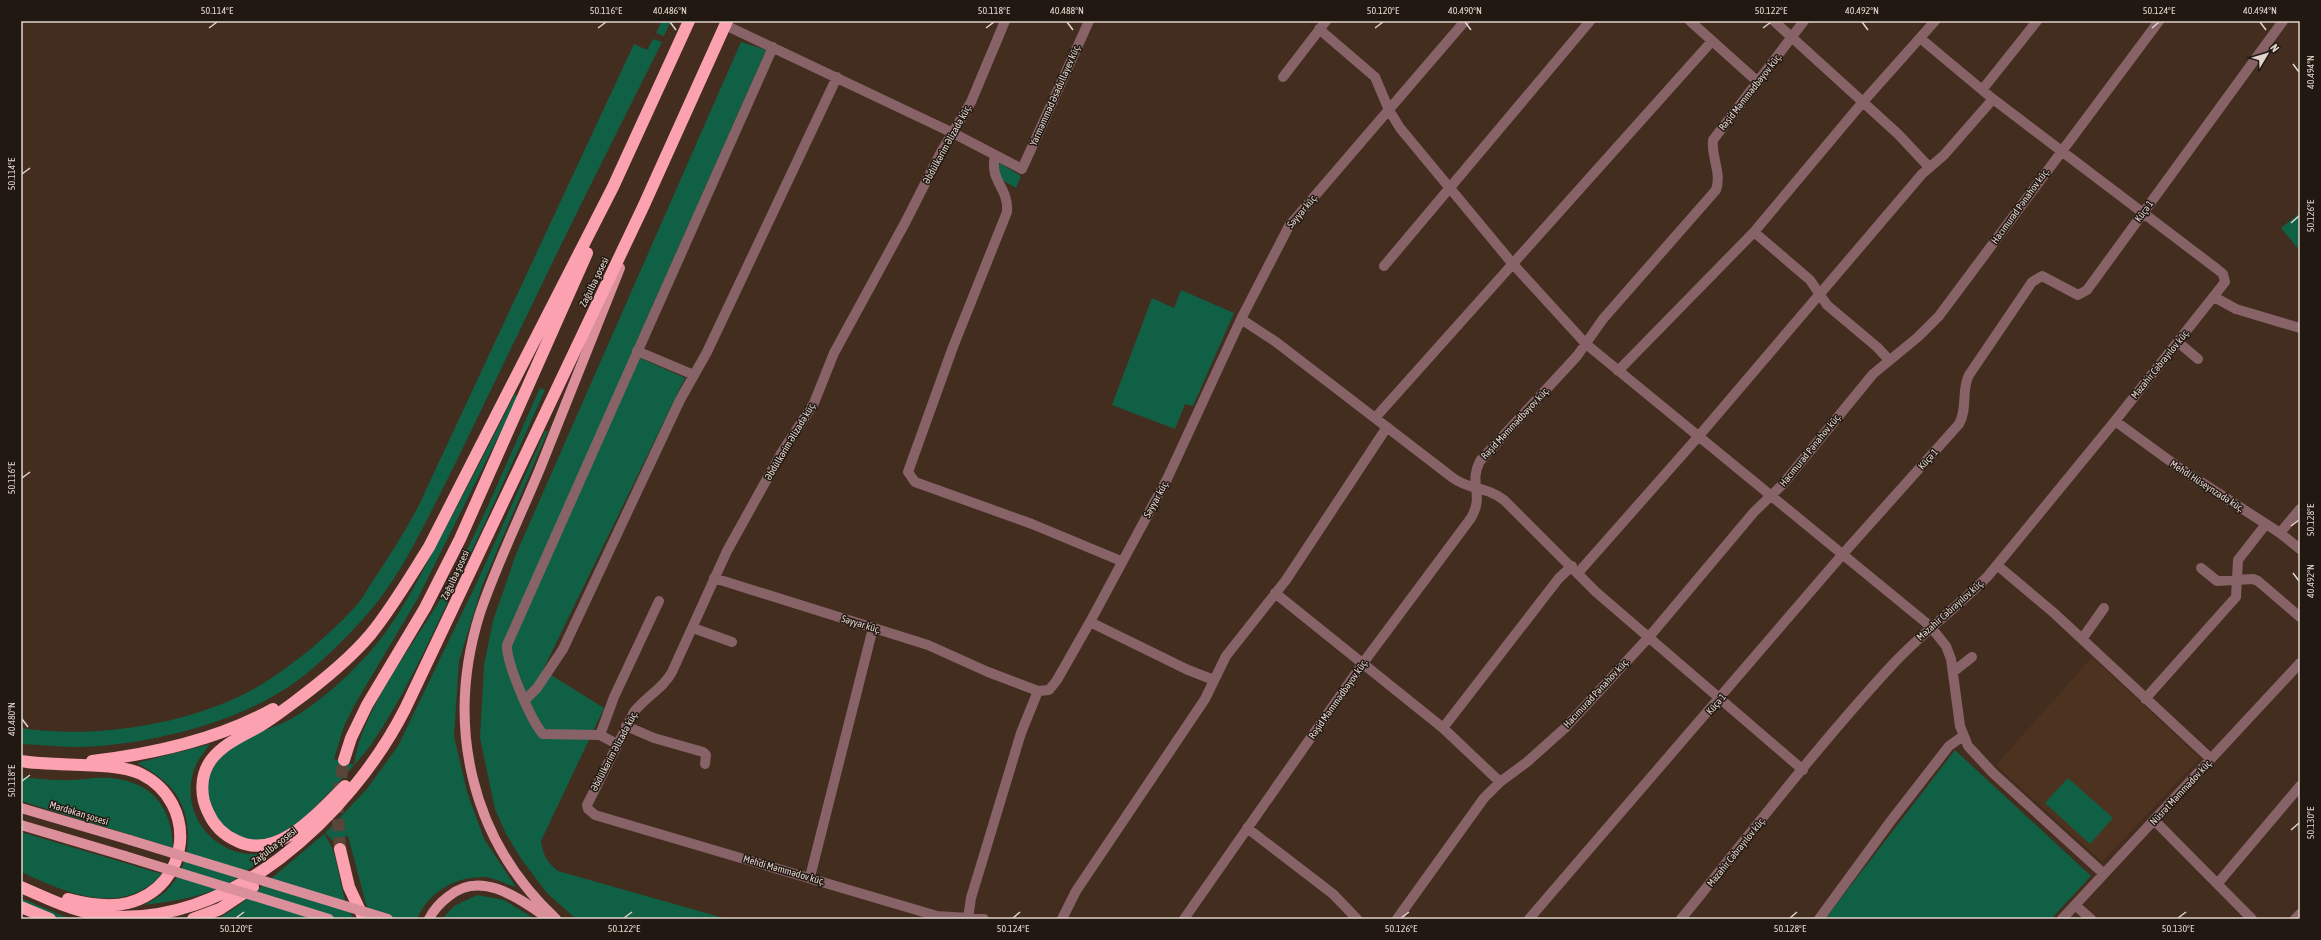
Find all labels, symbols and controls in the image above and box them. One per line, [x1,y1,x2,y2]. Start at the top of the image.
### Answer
text: 50.114°E [201,5,234,16]
text: 50.116°E [590,5,623,16]
text: 40.486°N [653,5,687,16]
text: 50.118°E [978,5,1011,16]
text: 40.488°N [1050,5,1084,16]
text: 50.120°E [1367,5,1400,16]
text: 40.490°N [1448,5,1482,16]
text: 50.122°E [1755,5,1788,16]
text: 40.492°N [1845,5,1879,16]
text: 50.124°E [2143,5,2176,16]
text: 40.494°N [2243,5,2277,16]
north arrow [2247,34,2287,74]
street label: Yarməmməd Əsədullayev küç. [1028,42,1082,147]
text: N [2268,42,2282,54]
street label: Rəşid Məmmədbəyov küç. [1717,51,1784,133]
text: 40.494°N [2305,55,2316,89]
street label: Əbdülkərim Əlizadə küç. [921,102,973,185]
text: 50.114°E [6,157,17,190]
street label: Hacımurad Pənahov küç. [1989,166,2051,246]
street label: Səyyar küç. [1285,192,1319,230]
street label: Küçə 1 [2133,198,2156,224]
text: 50.126°E [2305,199,2316,232]
street label: Zağulba şosesi [577,255,611,309]
street label: Məzahir Cəbrayılov küç. [2129,327,2191,401]
street label: Rəşid Məmmədbəyov küç. [1479,385,1551,461]
street label: Əbdülkərim Əlizadə küç. [762,400,818,482]
street label: Hacımurad Pənahov küç. [1777,411,1843,489]
street label: Küçə 1 [1916,446,1940,472]
street label: Mehdi Hüseynzadə küç. [2168,458,2246,514]
text: 50.116°E [6,461,17,494]
street label: Səyyar küç. [1141,478,1171,519]
text: 50.128°E [2305,503,2316,536]
street label: Zağulba şosesi [439,548,471,602]
text: 40.492°N [2305,564,2316,598]
street label: Məzahir Cəbrayılov küç. [1914,577,1986,643]
street label: Səyyar küç. [840,613,882,635]
street label: Hacımurad Pənahov küç. [1561,656,1631,730]
street label: Rəşid Məmmədbəyov küç. [1306,657,1370,741]
street label: Küçə 1 [1704,691,1728,717]
text: 40.480°N [6,702,17,736]
street label: Əbdülkərim Əlizadə küç. [588,709,640,793]
street label: Nüsrət Məmmədov küç. [2148,757,2214,827]
text: 50.118°E [6,764,17,797]
street label: Mərdəkan şosesi [48,799,110,827]
text: 50.130°E [2305,806,2316,839]
street label: Məzahir Cəbrayılov küç. [1705,815,1767,889]
street label: Zağulba şosesi [249,825,299,867]
street label: Mehdi Məmmədov küç. [742,853,826,887]
text: 50.120°E [220,923,253,934]
text: 50.122°E [608,923,641,934]
text: 50.124°E [997,923,1030,934]
text: 50.126°E [1385,923,1418,934]
text: 50.128°E [1774,923,1807,934]
text: 50.130°E [2162,923,2195,934]

